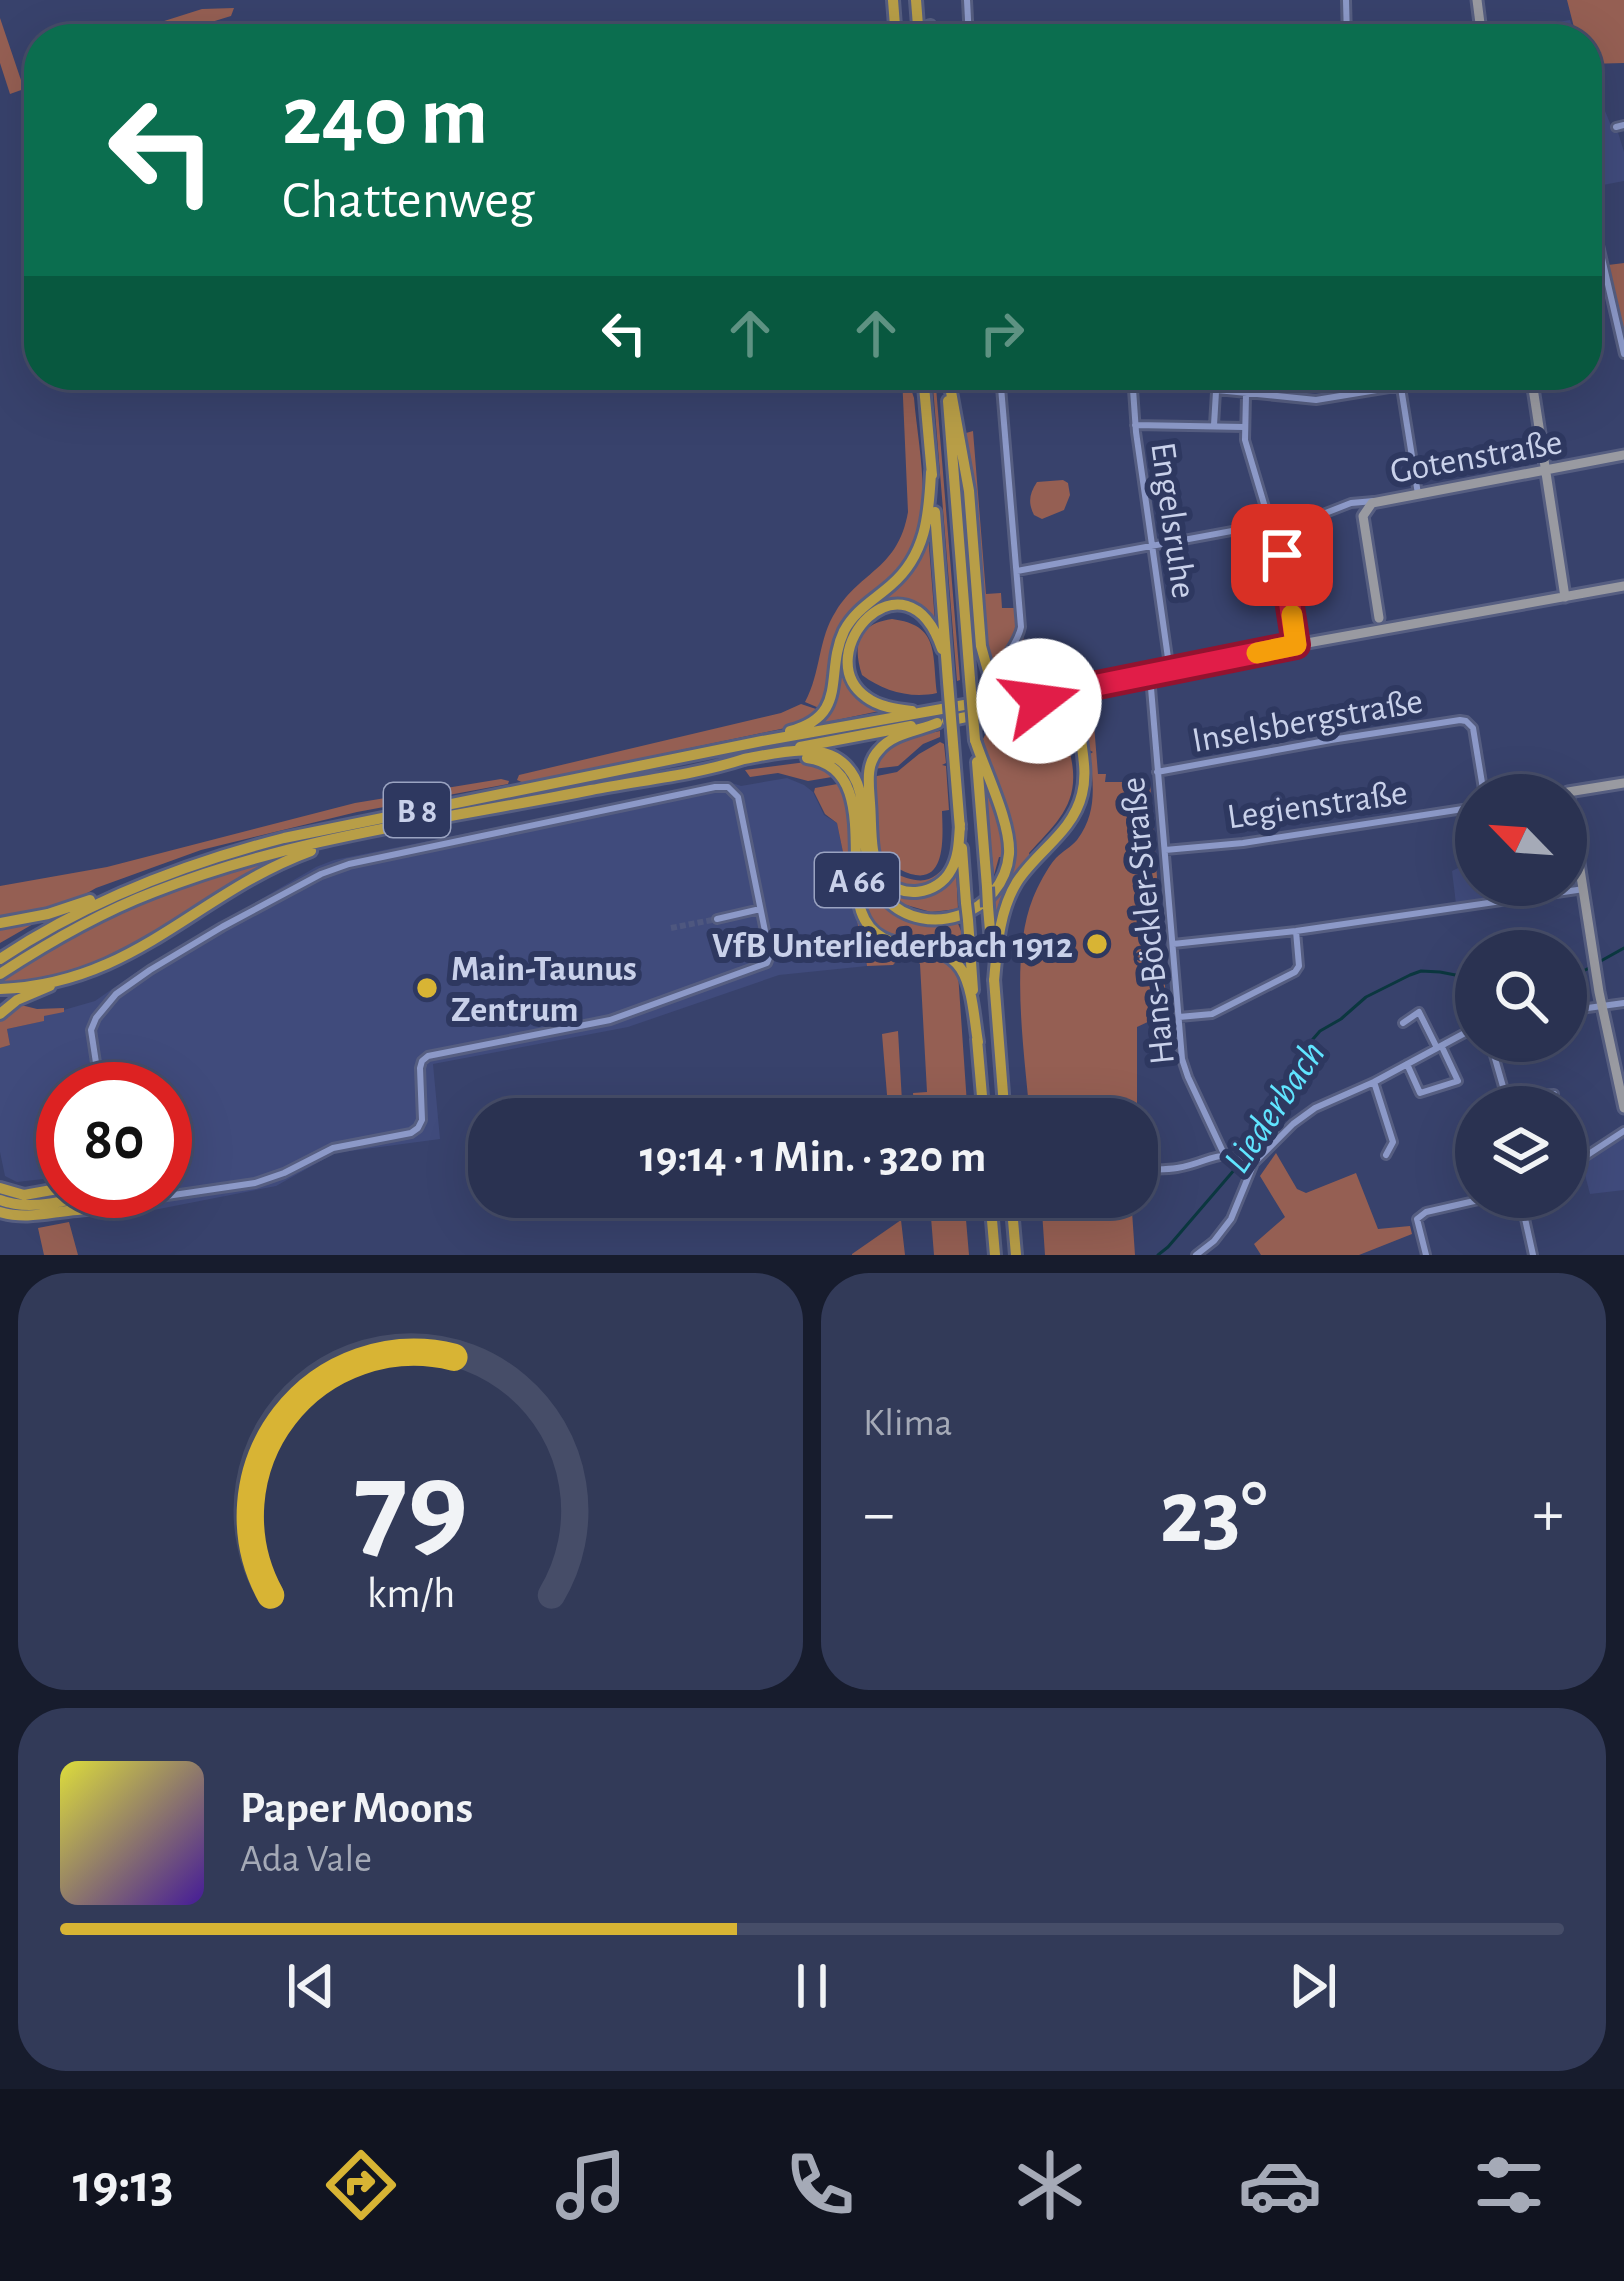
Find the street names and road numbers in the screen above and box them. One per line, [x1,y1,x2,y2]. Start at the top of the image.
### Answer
street label: Gotenstraße [1388,424,1565,490]
street label: Engelsruhe [1144,440,1202,601]
street label: Inselsbergstraße [1189,683,1425,759]
street label: Hans-Böckler-Straße [1115,775,1181,1066]
street label: Legienstraße [1225,775,1410,835]
road number: B 8 [384,783,450,837]
road number: A 66 [815,853,899,907]

